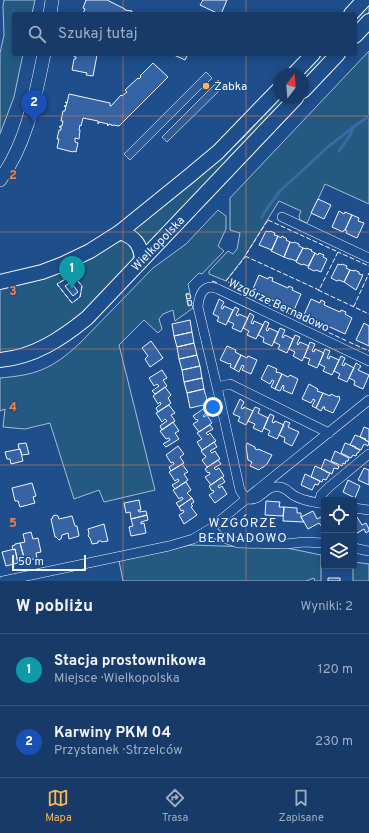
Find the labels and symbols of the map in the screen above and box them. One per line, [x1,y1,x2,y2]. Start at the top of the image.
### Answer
north arrow [273,68,309,104]
place label: Żabka [214,79,247,95]
marker: Żabka [201,81,211,91]
pin: 2 [21,90,47,123]
text: 2 [9,168,17,184]
street label: Wielkopolska [129,213,189,275]
pin: 1 [59,256,85,289]
street label: Wzgórze Bernadowo [225,275,332,336]
text: 3 [9,284,17,300]
your location [203,397,223,417]
text: 4 [9,400,17,416]
district label: WZGÓRZE BERNADOWO [198,514,288,547]
text: 5 [9,516,17,532]
scale bar [12,553,86,572]

